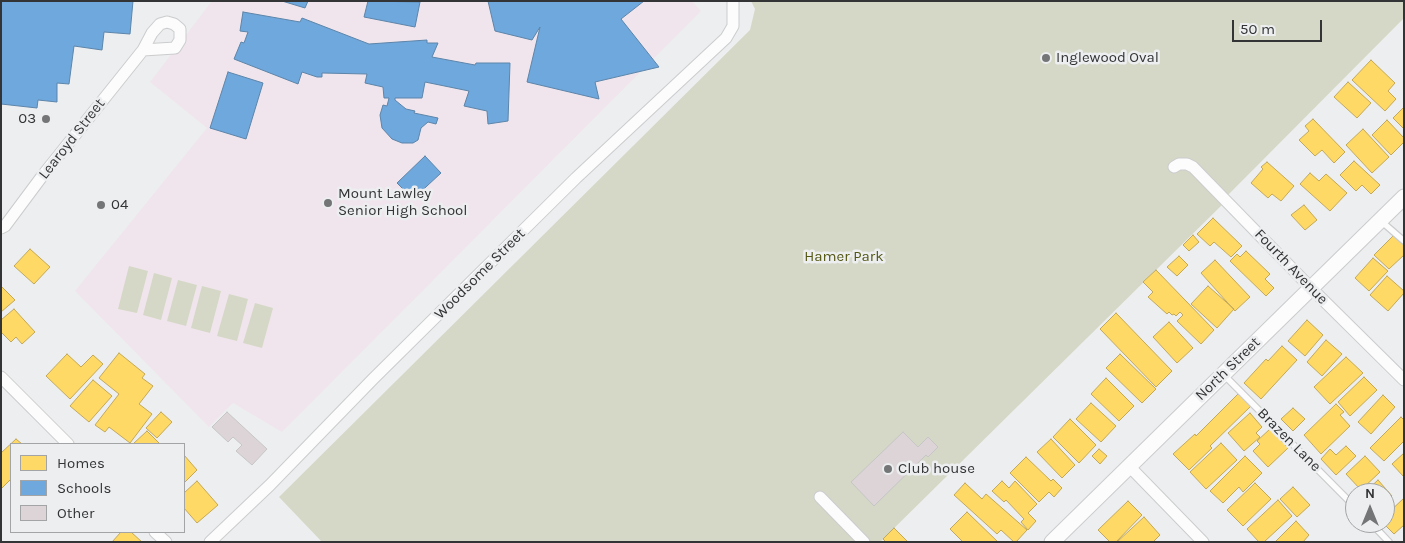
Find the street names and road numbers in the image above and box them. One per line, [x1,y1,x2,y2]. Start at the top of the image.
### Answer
street label: Learoyd Street [35,95,109,183]
street label: Woodsome Street [431,225,529,323]
street label: Fourth Avenue [1251,226,1331,308]
street label: North Street [1192,334,1264,404]
street label: Brazen Lane [1253,404,1325,476]

